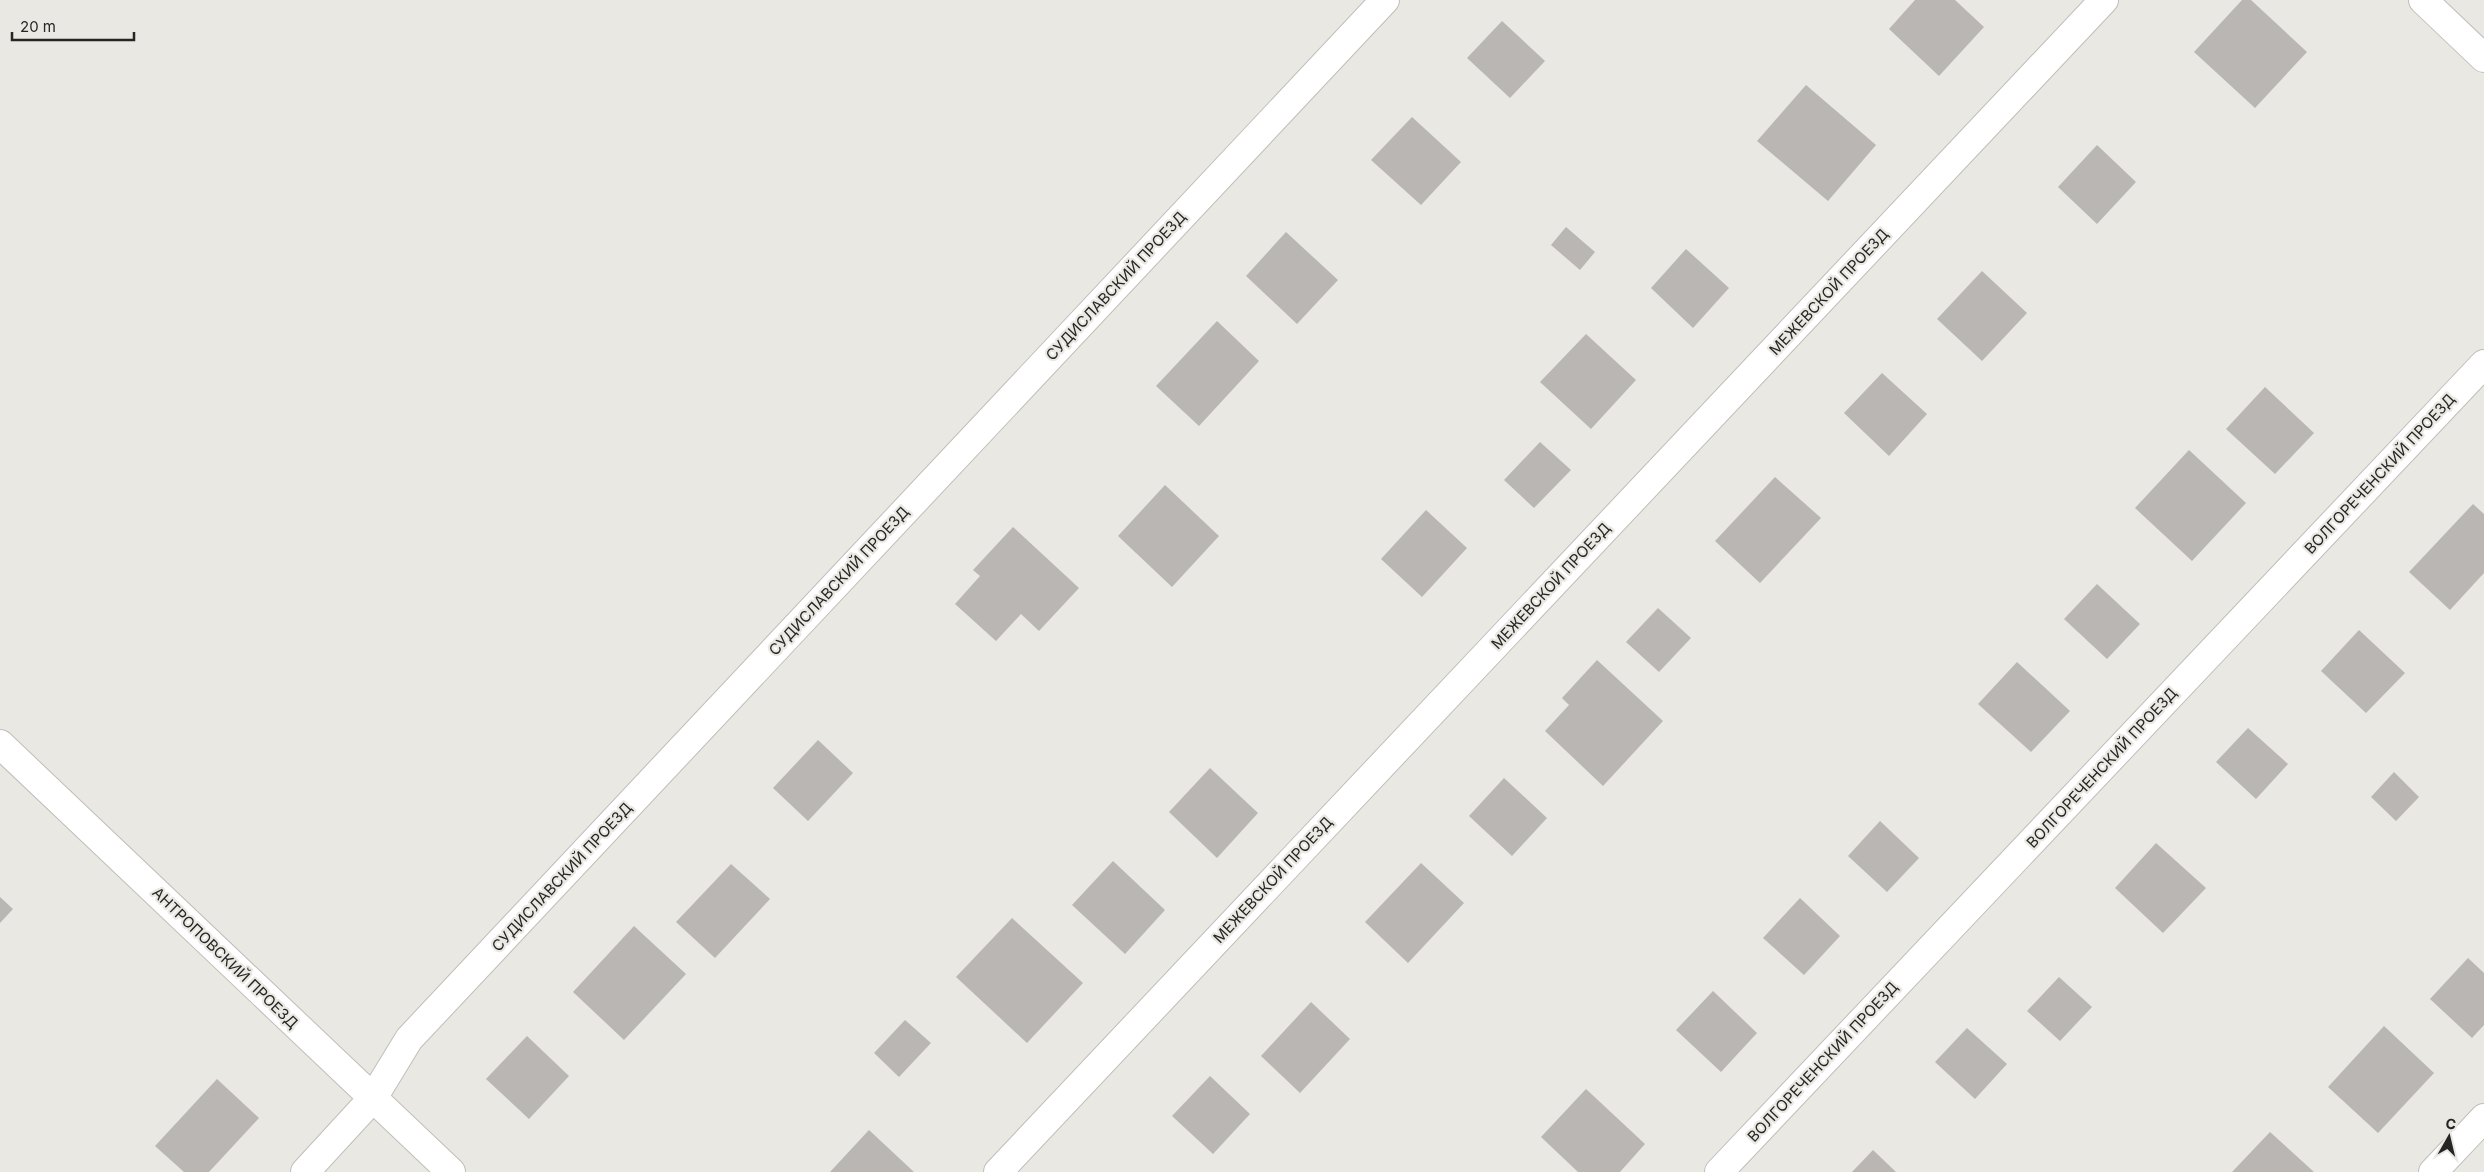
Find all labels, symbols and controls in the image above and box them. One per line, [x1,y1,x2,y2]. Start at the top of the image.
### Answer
scale bar [12,10,135,42]
text: 20 m [20,17,56,36]
street label: СУДИСЛАВСКИЙ ПРОЕЗД [1042,207,1190,364]
street label: МЕЖЕВСКОЙ ПРОЕЗД [1765,224,1892,359]
street label: ВОЛГОРЕЧЕНСКИЙ ПРОЕЗД [2300,390,2459,558]
street label: СУДИСЛАВСКИЙ ПРОЕЗД [765,502,913,659]
street label: МЕЖЕВСКОЙ ПРОЕЗД [1487,518,1614,653]
street label: ВОЛГОРЕЧЕНСКИЙ ПРОЕЗД [2022,684,2181,852]
street label: СУДИСЛАВСКИЙ ПРОЕЗД [488,798,636,955]
street label: МЕЖЕВСКОЙ ПРОЕЗД [1209,812,1336,947]
street label: АНТРОПОВСКИЙ ПРОЕЗД [149,883,302,1032]
street label: ВОЛГОРЕЧЕНСКИЙ ПРОЕЗД [1743,978,1902,1146]
north arrow [2424,1112,2474,1162]
text: С [2445,1114,2457,1133]

